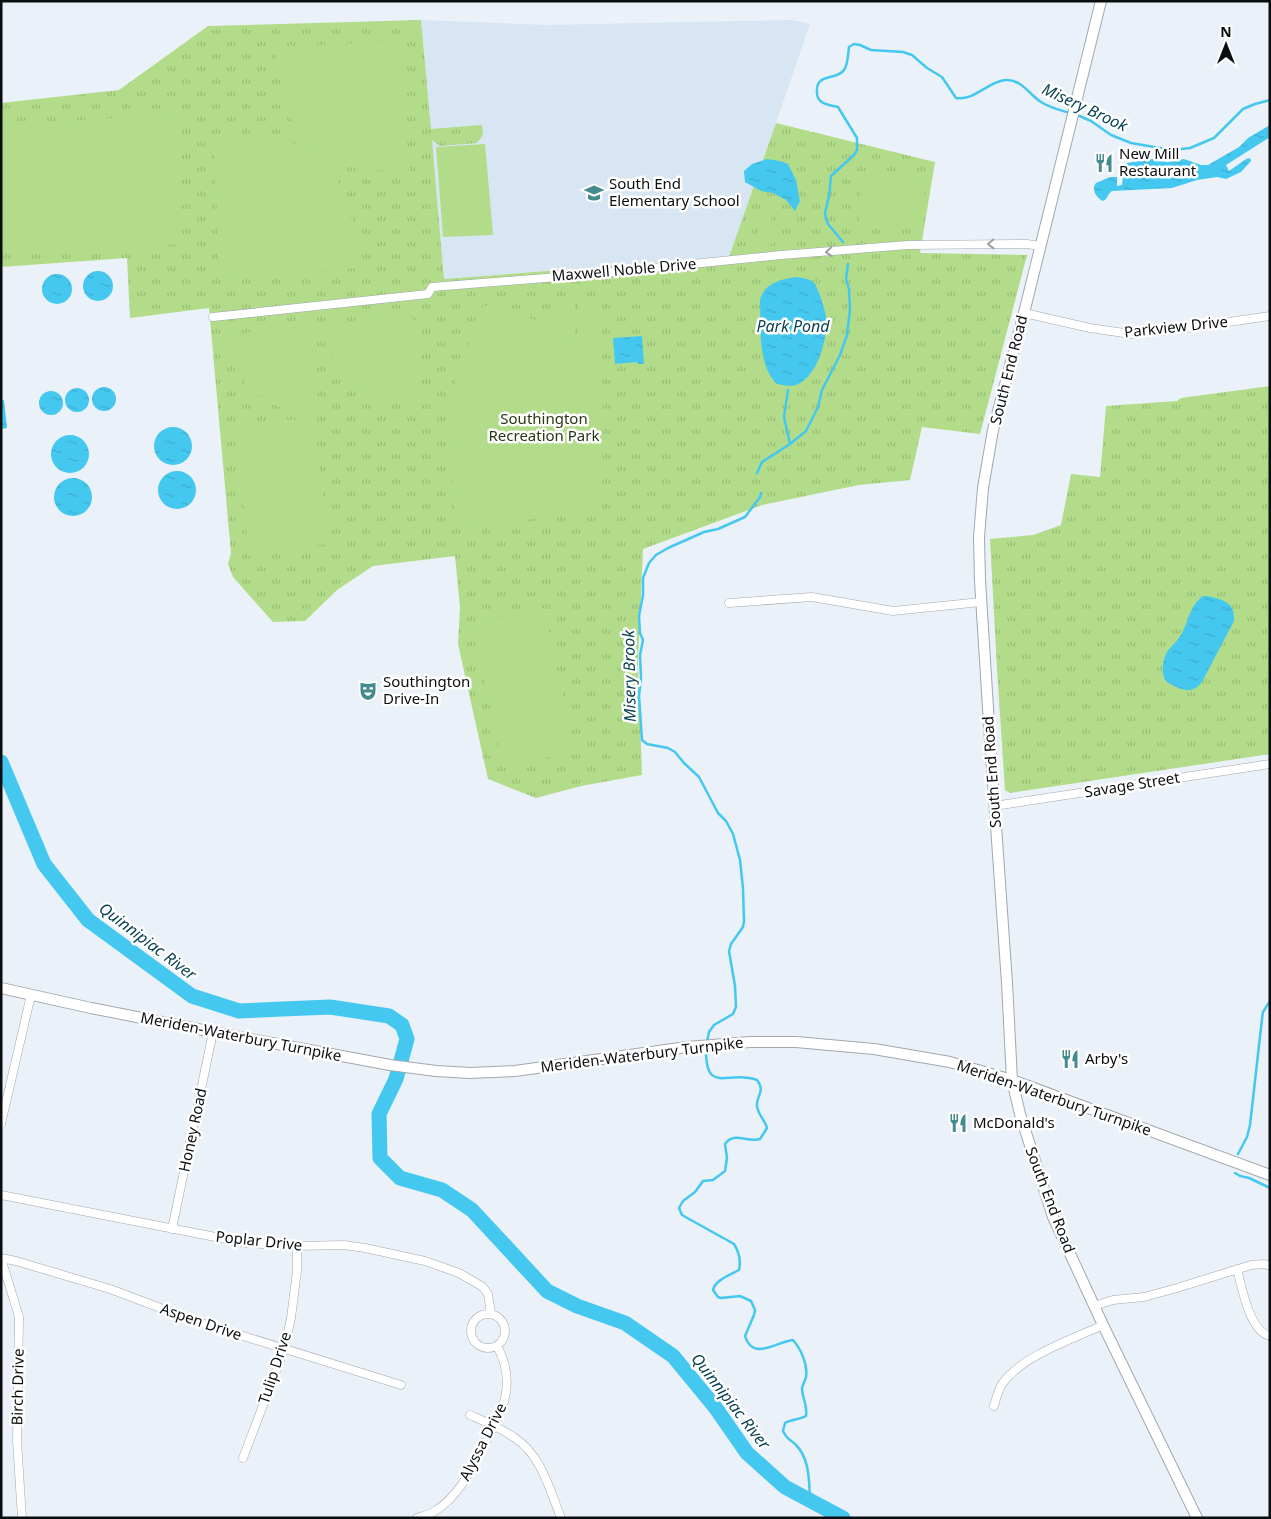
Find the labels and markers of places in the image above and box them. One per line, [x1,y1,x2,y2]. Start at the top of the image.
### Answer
place label: New Mill Restaurant [1119,143,1197,180]
restaurant icon: New Mill Restaurant [1093,152,1115,174]
place label: South End Elementary School [609,173,740,210]
school or university icon: South End Elementary School [583,182,605,204]
place label: Southington Drive-In [383,671,470,708]
theatre icon: Southington Drive-In [357,680,379,702]
restaurant icon: Arby's [1059,1048,1081,1070]
place label: Arby's [1085,1048,1128,1068]
restaurant icon: McDonald's [947,1112,969,1134]
place label: McDonald's [973,1112,1055,1132]

